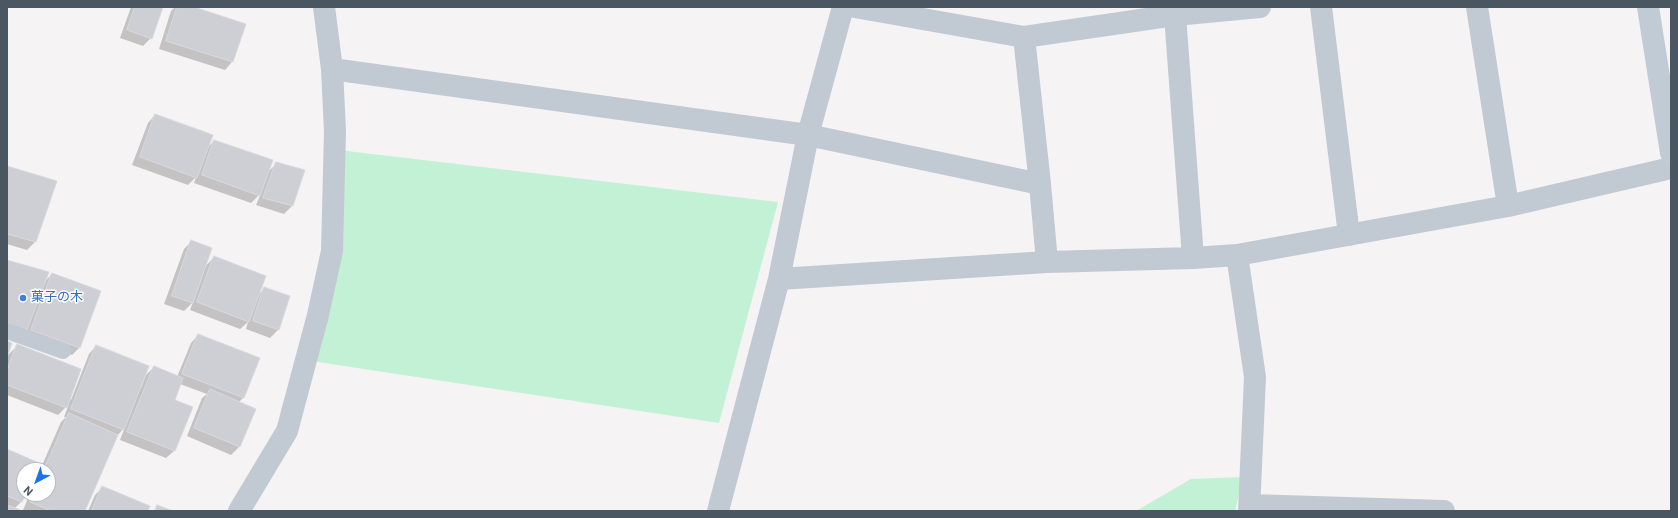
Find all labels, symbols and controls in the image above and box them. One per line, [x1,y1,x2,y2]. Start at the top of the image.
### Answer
place label: 菓子の木 [31,290,83,306]
marker: 菓子の木 [18,293,28,303]
north arrow [16,462,56,502]
text: N [21,483,36,498]

